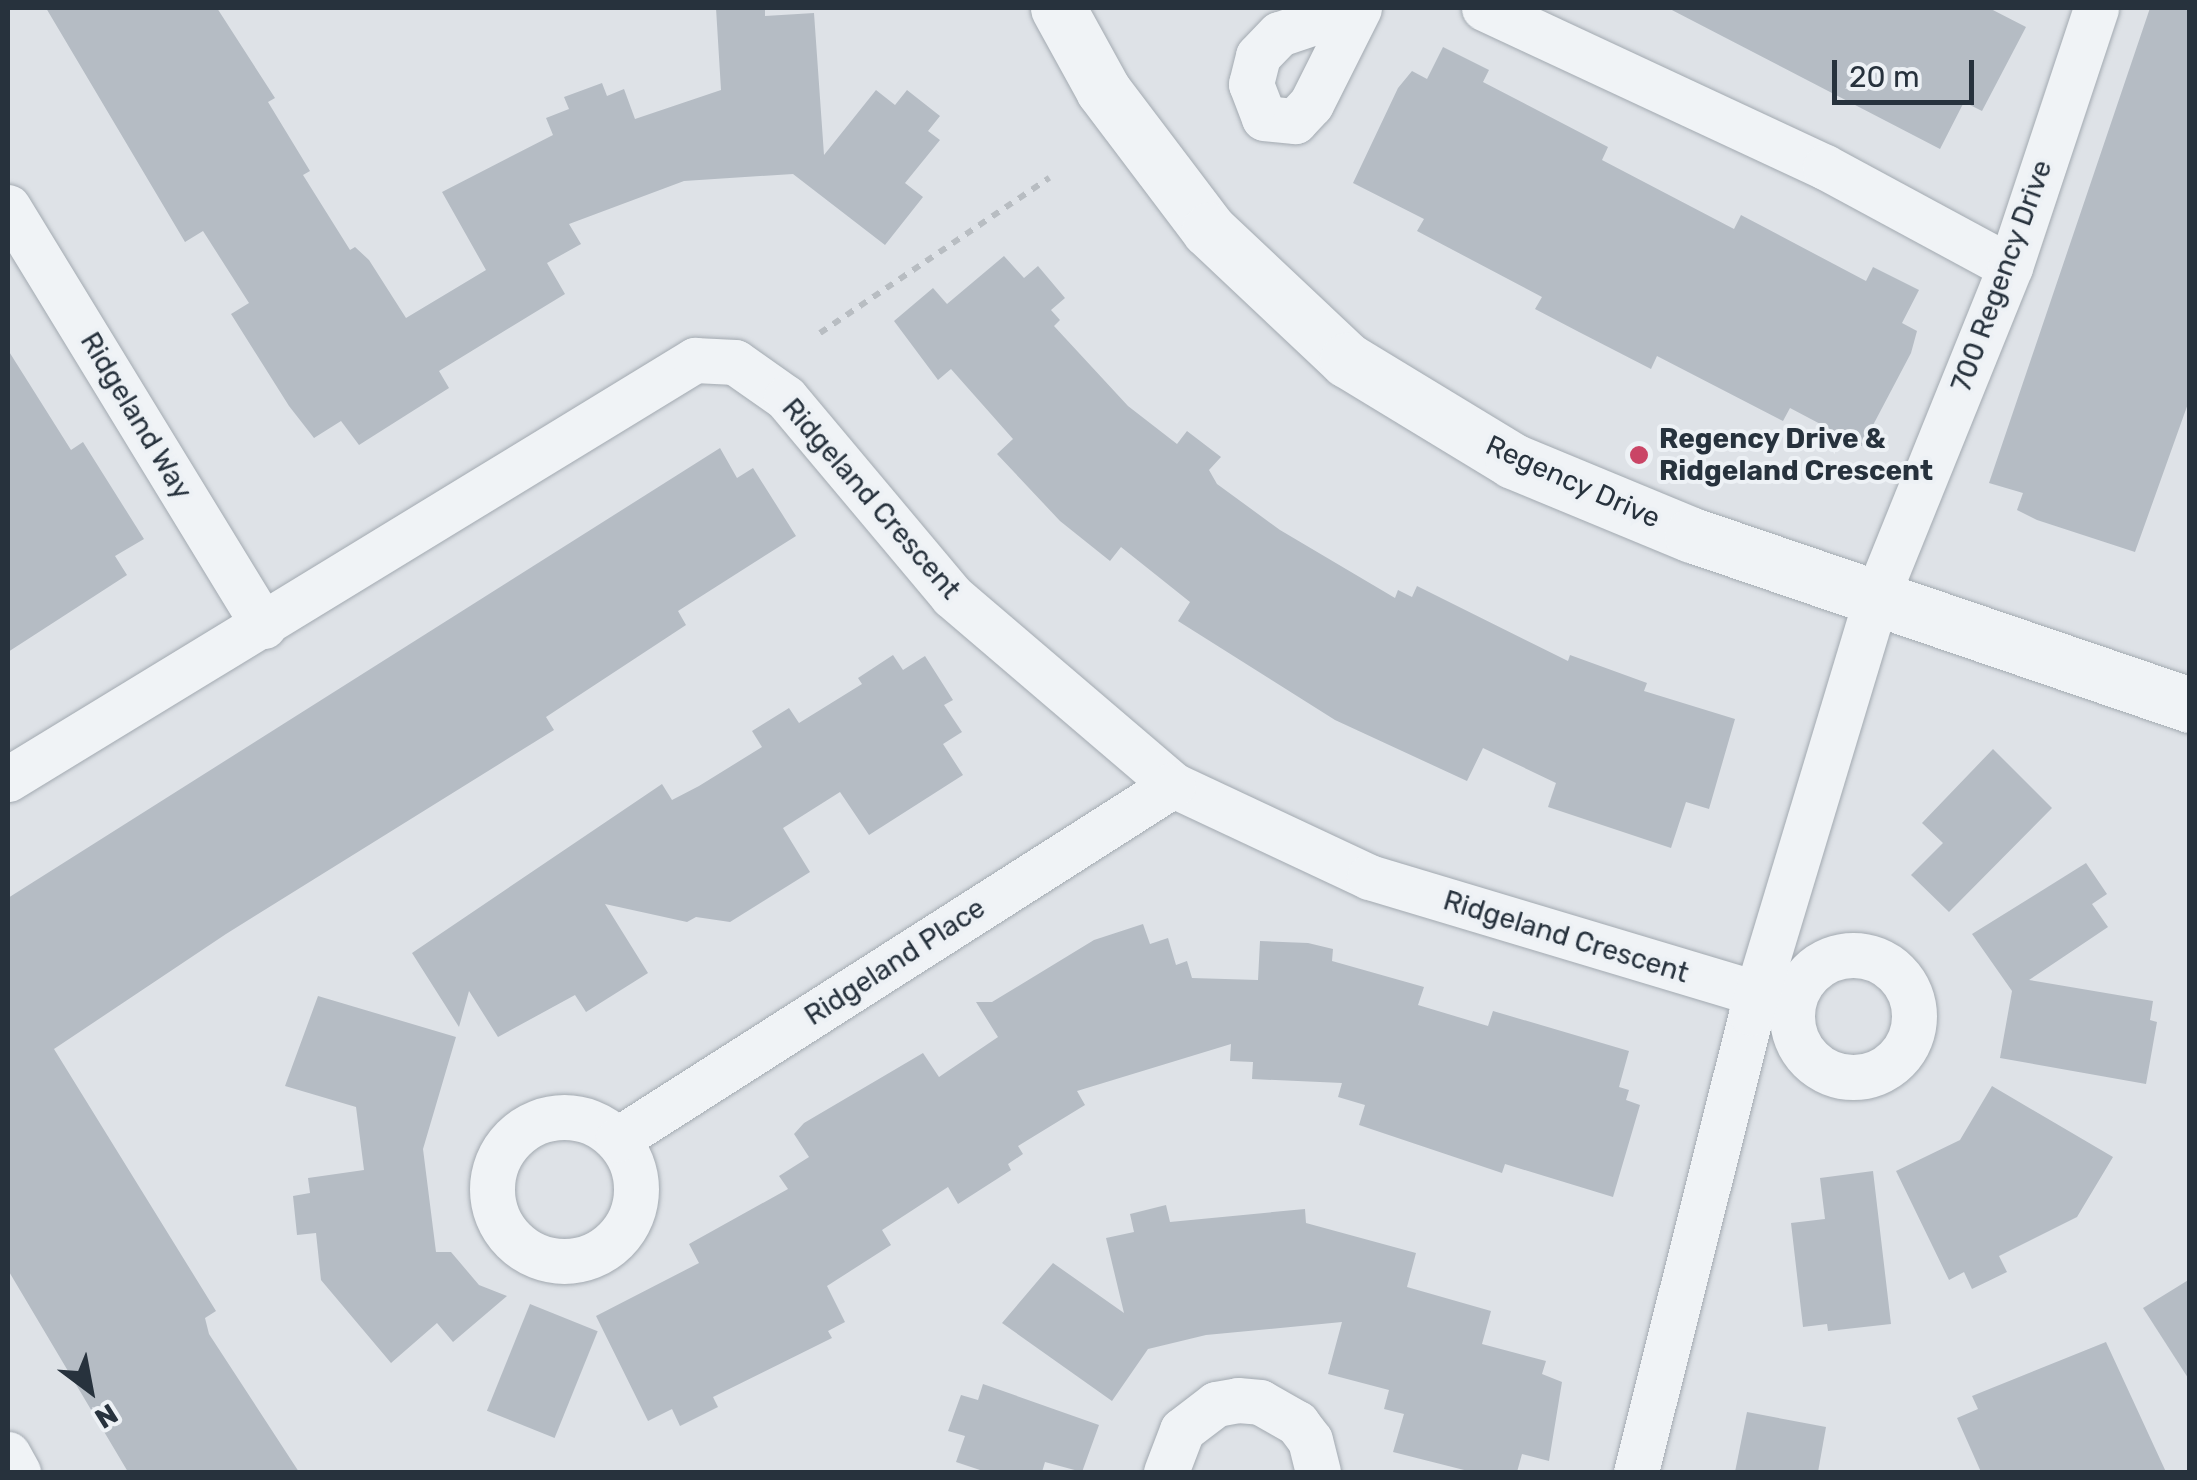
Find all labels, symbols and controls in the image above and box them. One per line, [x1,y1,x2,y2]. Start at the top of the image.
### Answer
scale bar [1837,40,1980,102]
text: 20 m [1849,59,1920,95]
street label: 700 Regency Drive [1944,155,2060,397]
street label: Ridgeland Way [73,326,199,506]
street label: Ridgeland Crescent [775,392,967,606]
place label: Regency Drive & Ridgeland Crescent [1659,422,1933,488]
street label: Regency Drive [1480,428,1666,536]
marker: Regency Drive & Ridgeland Crescent [1628,444,1650,466]
street label: Ridgeland Crescent [1439,884,1693,990]
street label: Ridgeland Place [799,891,991,1033]
north arrow [40,1340,140,1440]
text: N [89,1397,123,1435]

